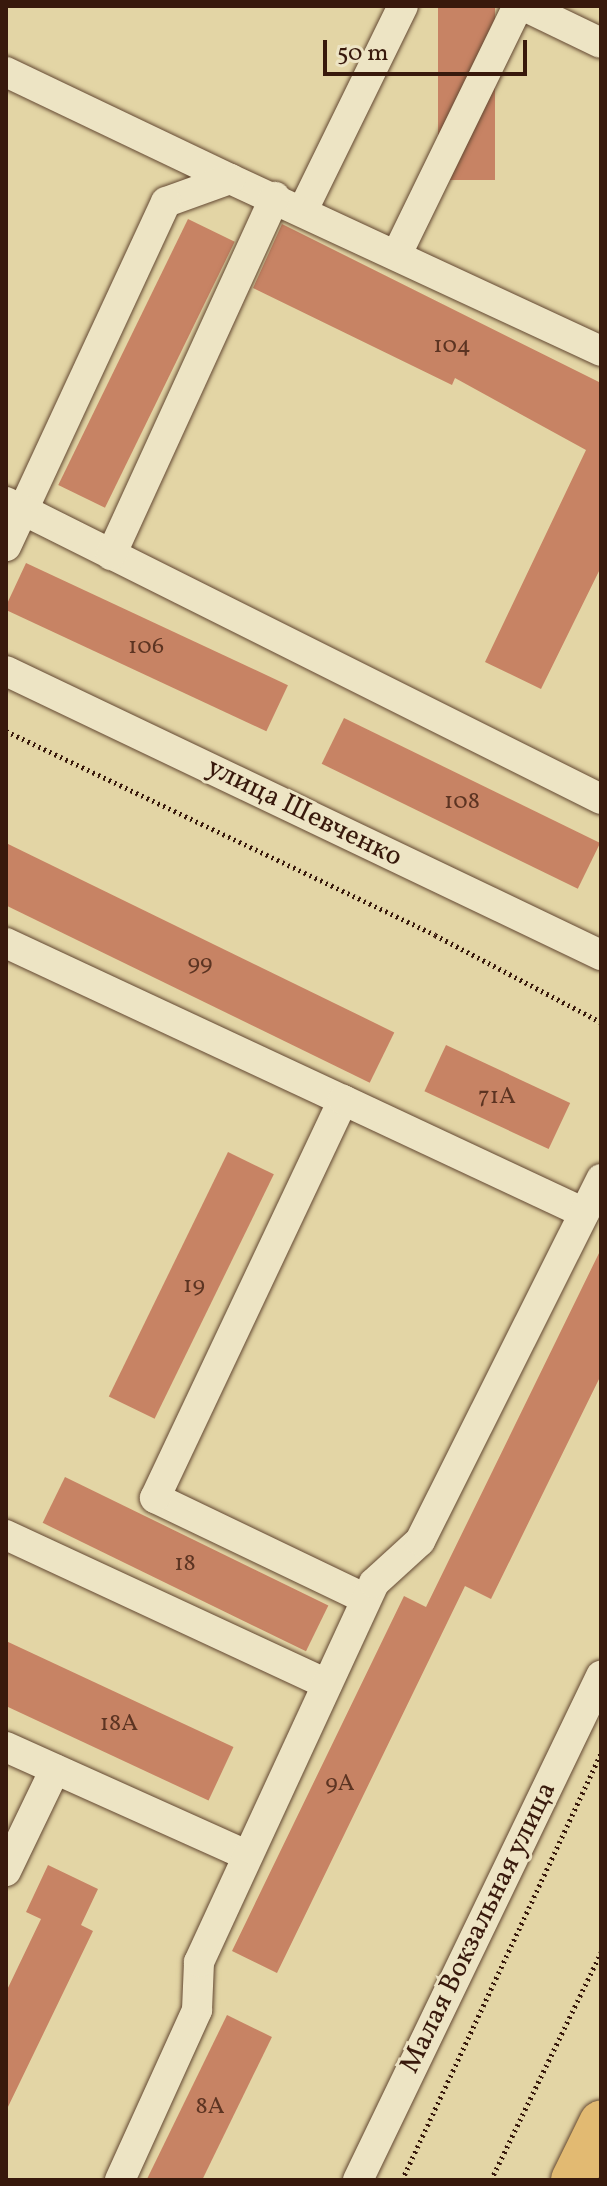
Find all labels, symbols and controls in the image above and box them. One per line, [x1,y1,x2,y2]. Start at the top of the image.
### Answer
scale bar [327,24,531,74]
text: 50 m [337,37,389,71]
house number: 104 [433,333,471,361]
house number: 106 [128,634,164,662]
street label: улица Шевченко [201,751,407,875]
house number: 108 [444,789,480,817]
house number: 99 [187,951,213,979]
house number: 71А [478,1084,516,1112]
house number: 19 [183,1273,205,1301]
house number: 18 [174,1551,196,1579]
house number: 18А [100,1711,138,1739]
house number: 9А [325,1771,355,1799]
street label: Малая Вокзальная улица [394,1776,564,2080]
house number: 8А [195,2094,225,2122]

